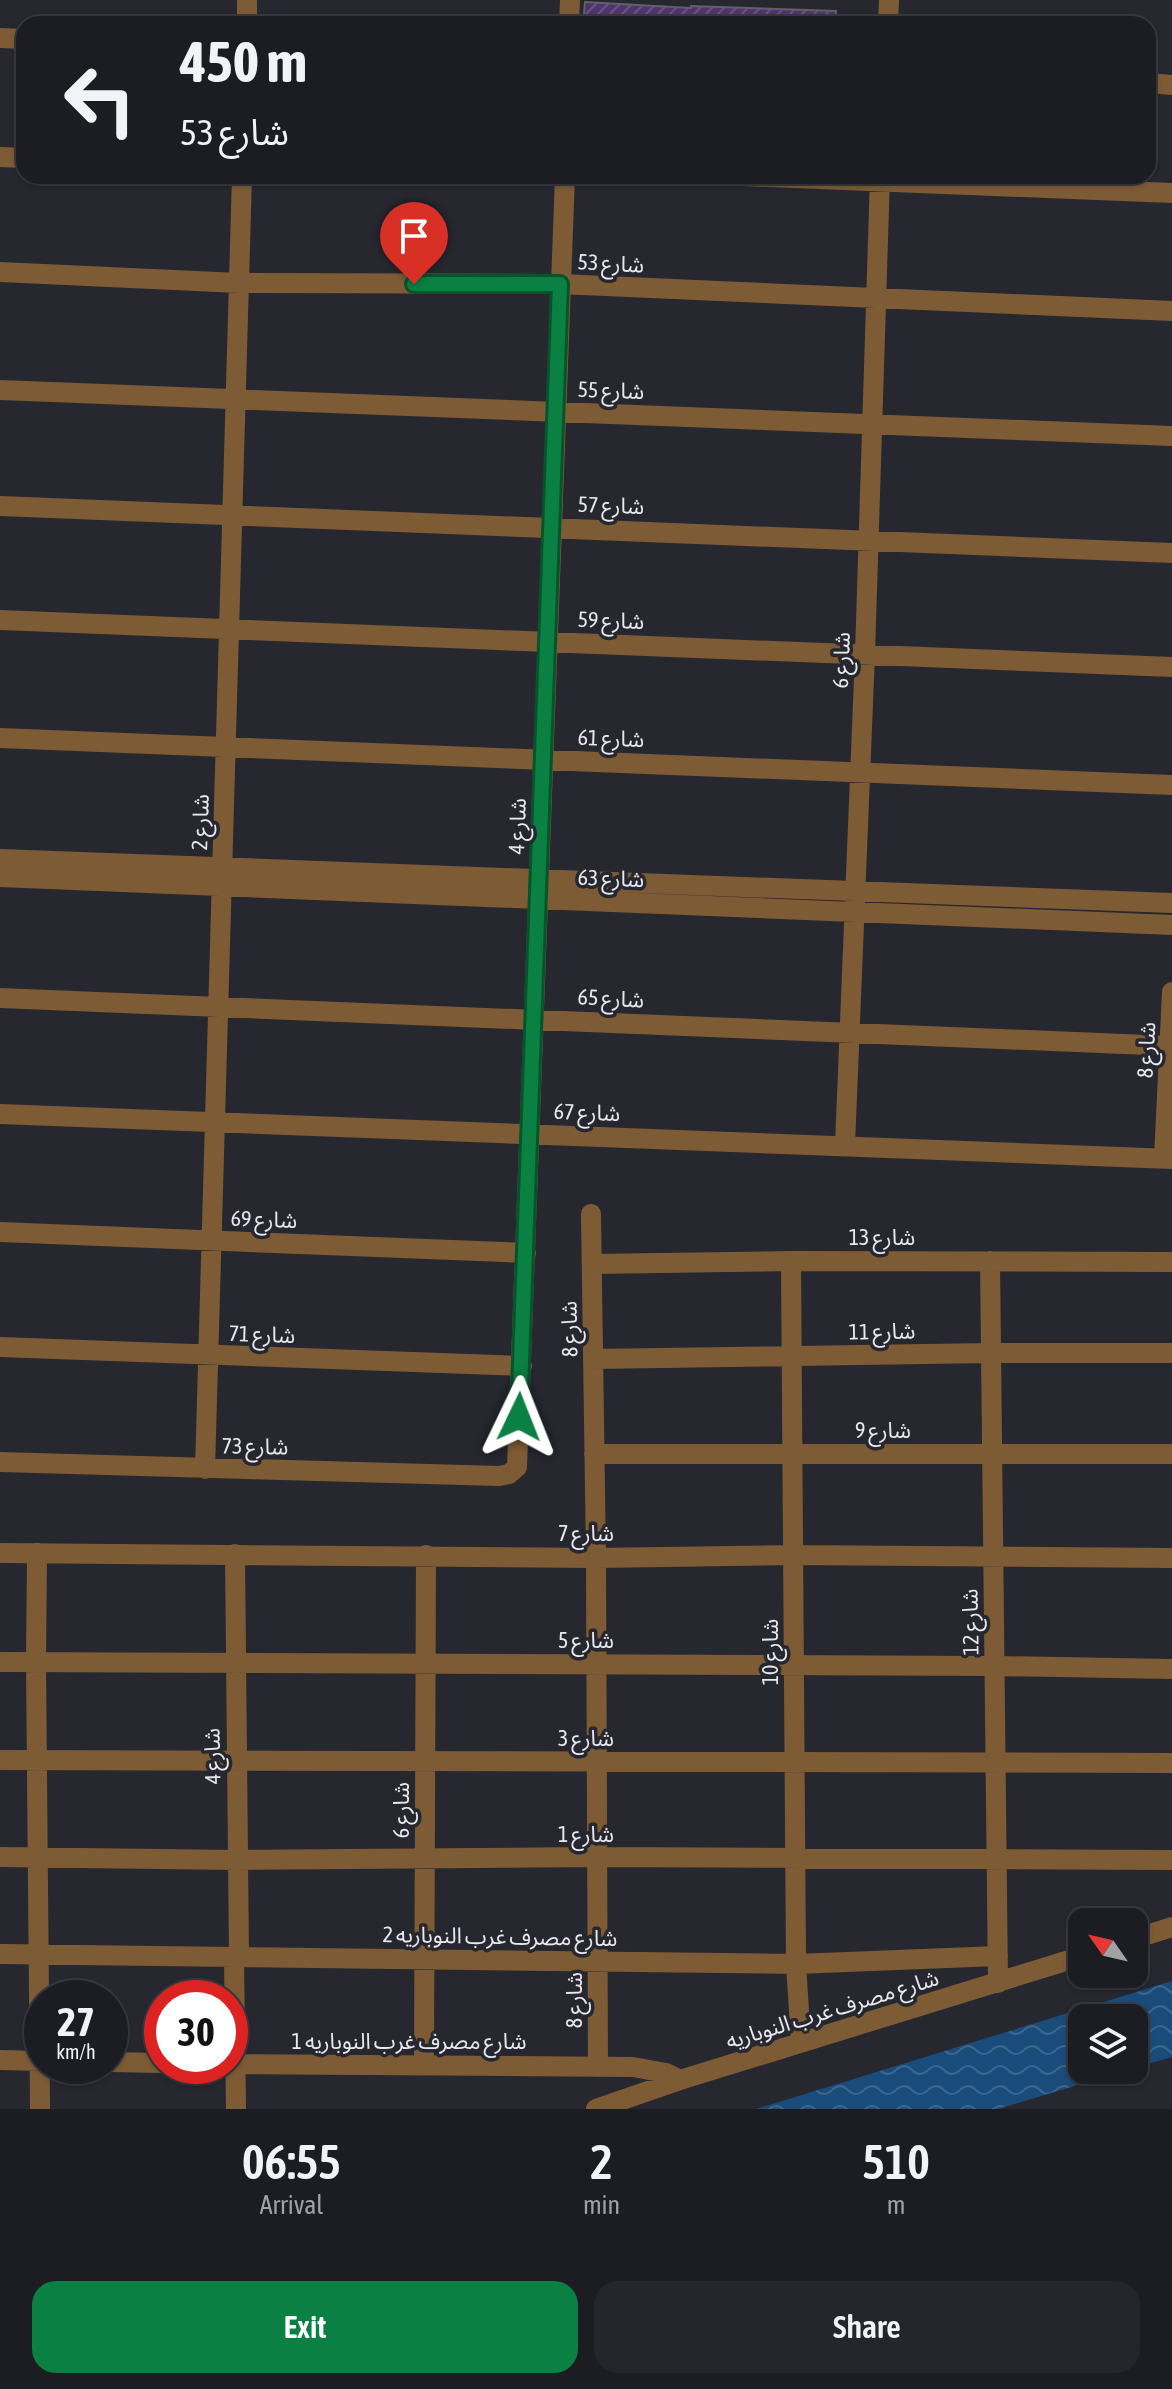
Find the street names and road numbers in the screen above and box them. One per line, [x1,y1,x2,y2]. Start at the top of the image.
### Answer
street label: شارع 53 [577,248,645,282]
street label: شارع 55 [577,376,645,408]
street label: شارع 57 [577,491,645,523]
street label: شارع 59 [577,606,645,638]
street label: شارع 6 [827,631,859,689]
street label: شارع 61 [577,724,645,756]
street label: شارع 2 [186,793,218,851]
street label: شارع 4 [503,797,535,855]
street label: شارع 63 [577,864,645,896]
street label: شارع 65 [577,983,645,1017]
street label: شارع 8 [1132,1021,1164,1079]
street label: شارع 67 [553,1098,621,1130]
street label: شارع 69 [230,1205,298,1237]
street label: شارع 13 [849,1224,915,1254]
street label: شارع 8 [556,1301,586,1357]
street label: شارع 11 [848,1317,916,1349]
street label: شارع 71 [228,1320,296,1352]
street label: شارع 9 [855,1417,911,1447]
street label: شارع 73 [221,1432,289,1464]
street label: شارع 7 [558,1520,614,1550]
street label: شارع 12 [956,1588,988,1656]
street label: شارع 10 [757,1619,787,1685]
street label: شارع 5 [558,1627,614,1657]
street label: شارع 3 [558,1725,614,1755]
street label: شارع 4 [199,1728,229,1784]
street label: شارع 6 [388,1782,418,1838]
street label: شارع 1 [558,1821,614,1851]
street label: شارع مصرف غرب النوباريه 2 [382,1921,618,1955]
street label: شارع مصرف غرب النوباريه [722,1964,943,2058]
street label: شارع 8 [561,1972,591,2028]
street label: شارع مصرف غرب النوباريه 1 [292,2028,526,2058]

